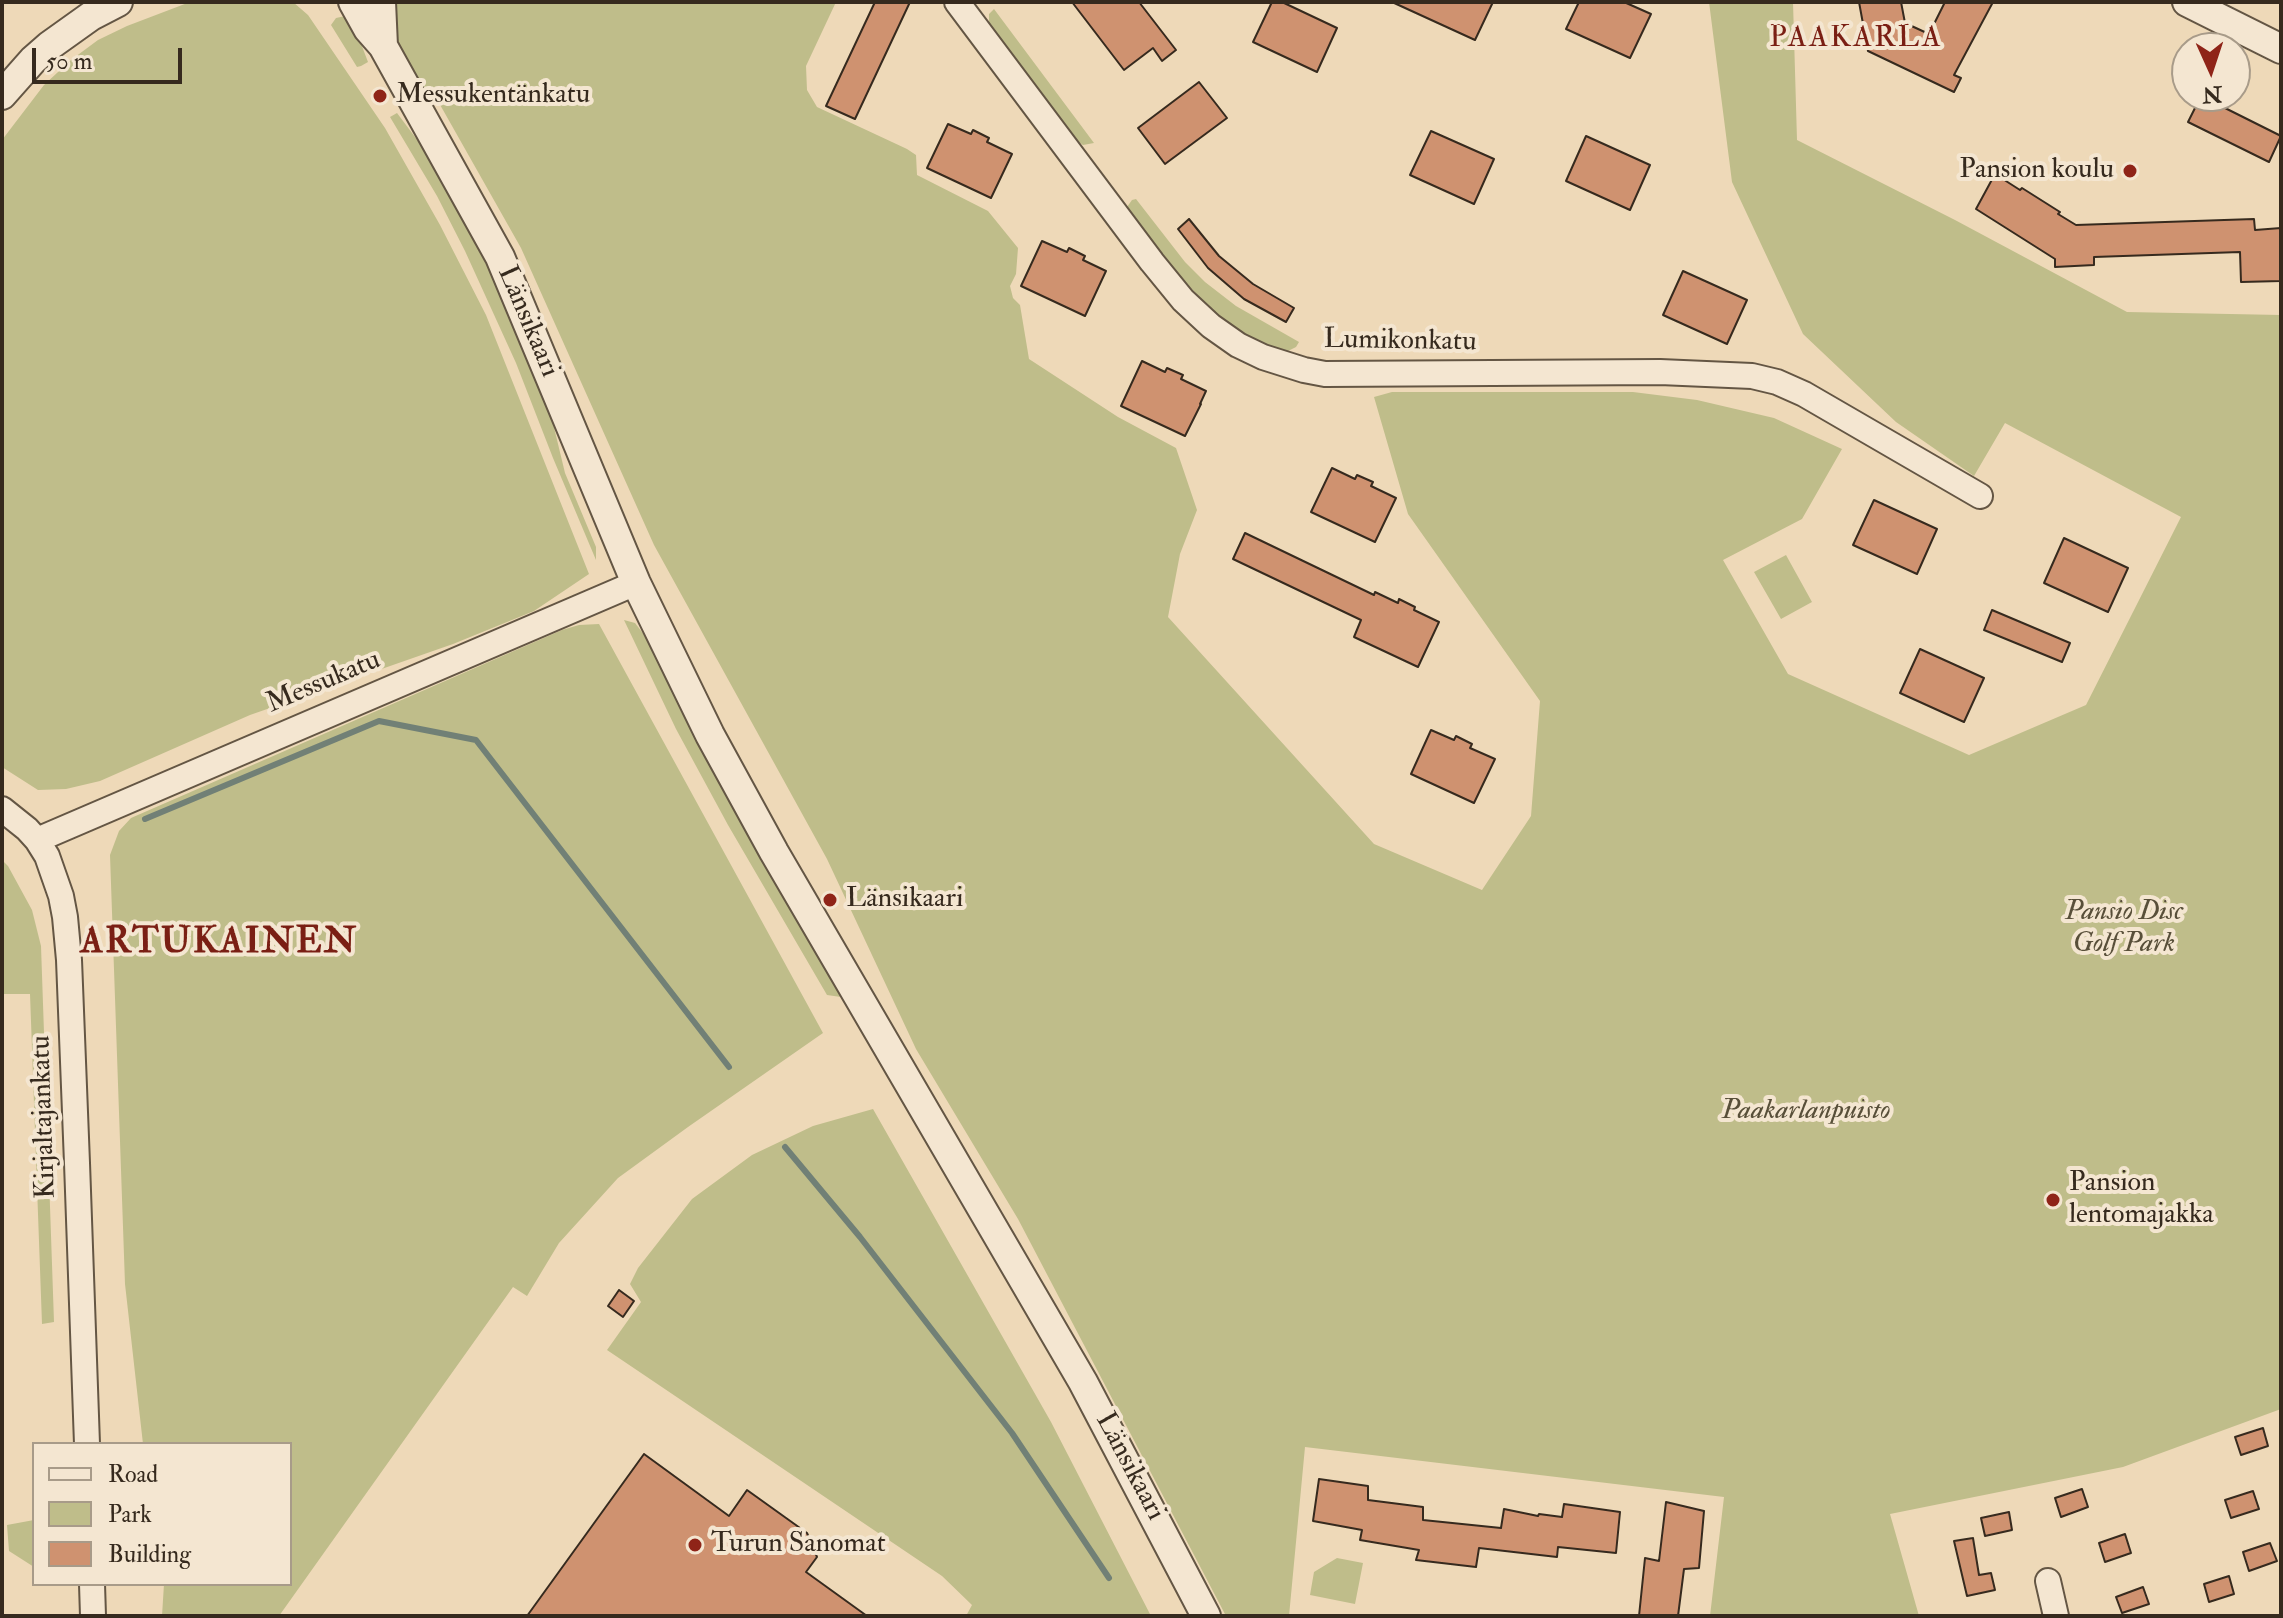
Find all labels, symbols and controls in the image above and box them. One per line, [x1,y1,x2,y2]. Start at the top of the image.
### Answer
district label: PAAKARLA [1769,22,1943,58]
scale bar [36,32,186,82]
north arrow [2171,32,2251,112]
text: 50 m [46,46,92,77]
place label: Messukentänkatu [396,79,590,113]
text: N [2202,79,2223,108]
marker: Messukentänkatu [371,87,389,105]
place label: Pansion koulu [1959,154,2114,188]
marker: Pansion koulu [2121,162,2139,180]
street label: Länsikaari [489,261,565,383]
street label: Lumikonkatu [1323,324,1477,360]
street label: Messukatu [262,644,386,722]
place label: Länsikaari [846,883,963,917]
marker: Länsikaari [821,891,839,909]
park label: Pansio Disc Golf Park [2065,896,2183,962]
district label: ARTUKAINEN [80,922,358,966]
street label: Kirjaltajankatu [25,1035,65,1199]
park label: Paakarlanpuisto [1721,1095,1891,1129]
place label: Pansion lentomajakka [2069,1167,2214,1233]
marker: Pansion lentomajakka [2044,1191,2062,1209]
street label: Länsikaari [1087,1407,1171,1527]
legend [32,1442,292,1586]
text: Road [108,1459,158,1490]
text: Park [108,1499,152,1530]
place label: Turun Sanomat [711,1528,886,1562]
marker: Turun Sanomat [686,1536,704,1554]
text: Building [108,1539,191,1570]

